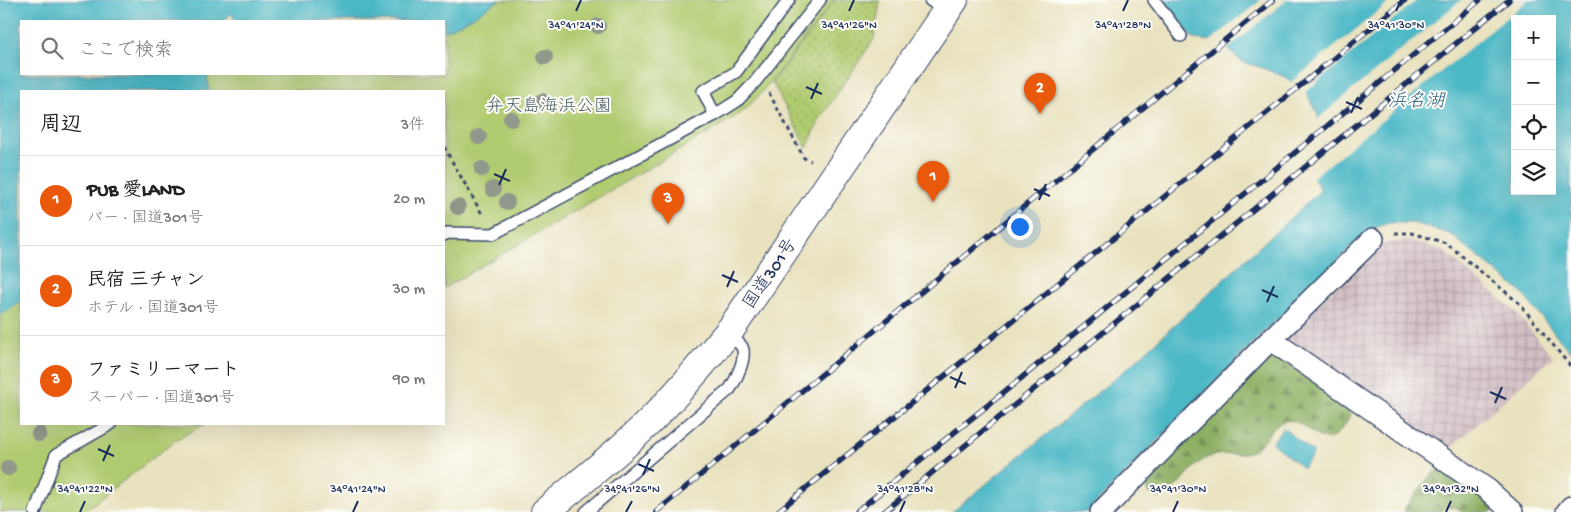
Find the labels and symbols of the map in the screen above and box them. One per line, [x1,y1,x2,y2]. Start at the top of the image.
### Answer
text: 34°41'24"N [547,19,604,33]
text: 34°41'26"N [820,19,877,33]
text: 34°41'28"N [1094,19,1151,33]
text: 34°41'30"N [1367,19,1425,33]
pin: 2 [1024,73,1056,114]
water label: 浜名湖 [1387,90,1446,114]
park label: 弁天島海浜公園 [486,96,612,118]
pin: 1 [917,161,949,202]
pin: 3 [652,183,684,224]
your location [1007,214,1033,240]
street label: 国道301号 [739,234,802,314]
text: 34°41'22"N [56,483,113,497]
text: 34°41'24"N [329,483,386,497]
text: 34°41'26"N [603,483,660,497]
text: 34°41'28"N [876,483,933,497]
text: 34°41'30"N [1149,483,1207,497]
text: 34°41'32"N [1422,483,1479,497]

